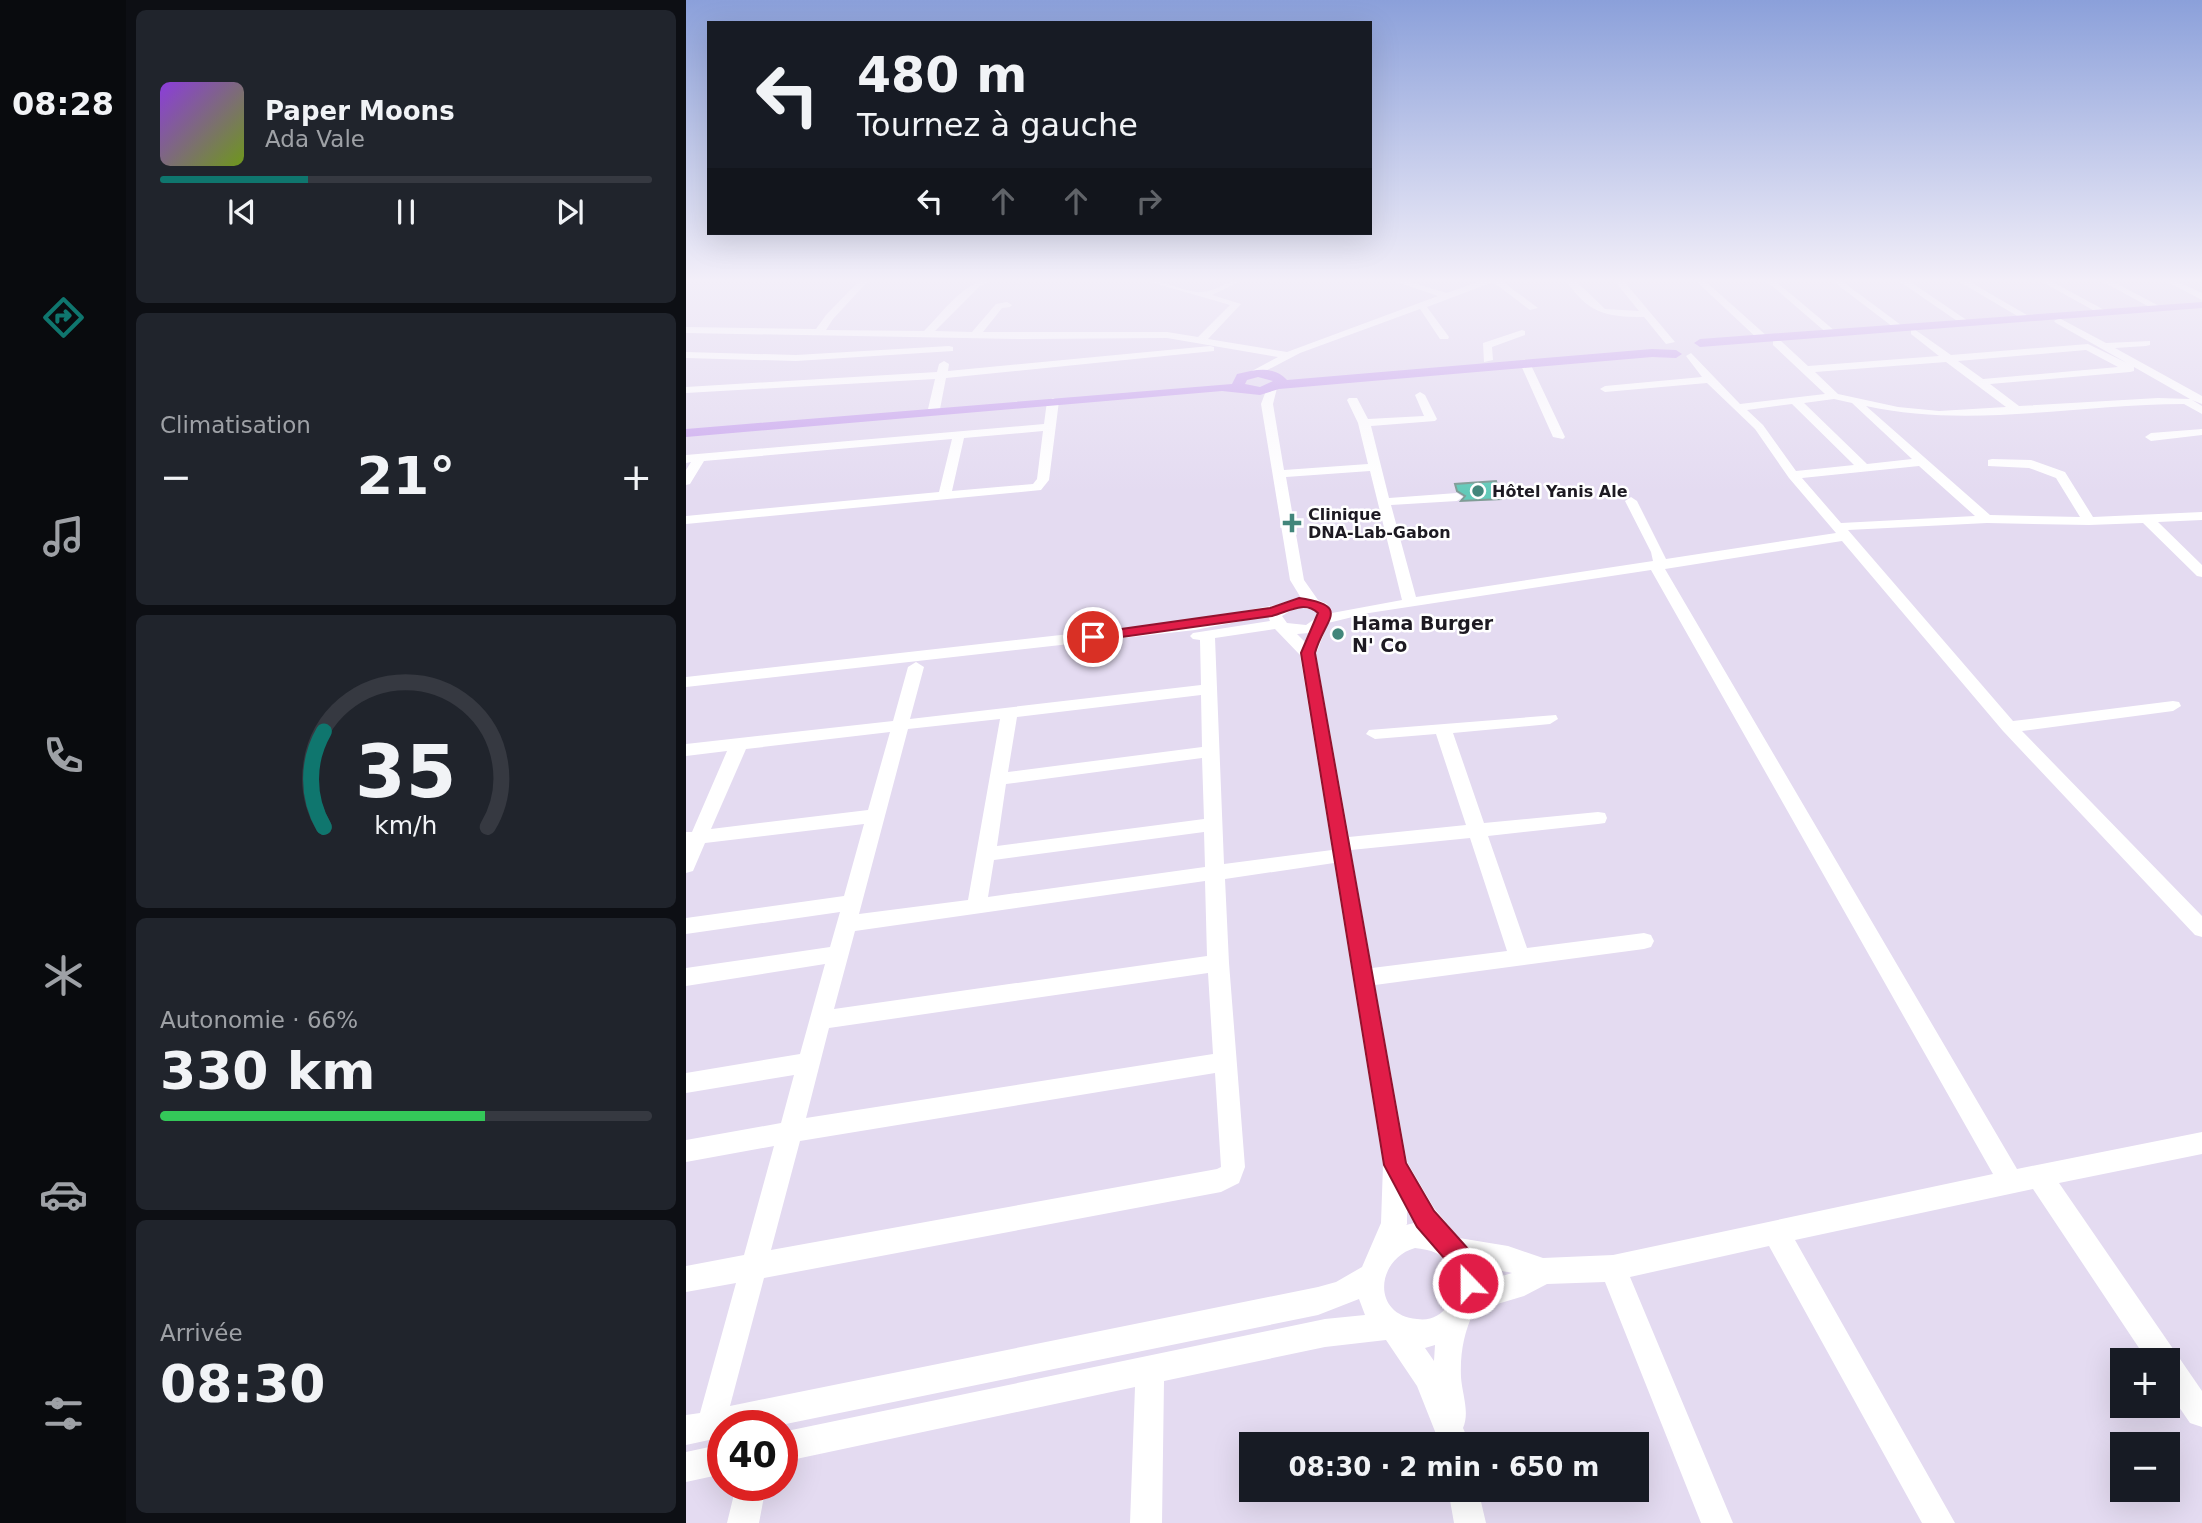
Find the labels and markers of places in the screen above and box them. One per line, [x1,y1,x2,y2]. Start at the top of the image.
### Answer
place label: Hôtel Yanis Ale [1492,482,1628,501]
marker: Hôtel Yanis Ale [1470,483,1486,499]
place label: Clinique DNA-Lab-Gabon [1308,505,1451,542]
marker: Clinique DNA-Lab-Gabon [1282,513,1302,533]
pin [1063,607,1123,667]
place label: Hama Burger N' Co [1352,612,1494,656]
marker: Hama Burger N' Co [1330,626,1346,642]

